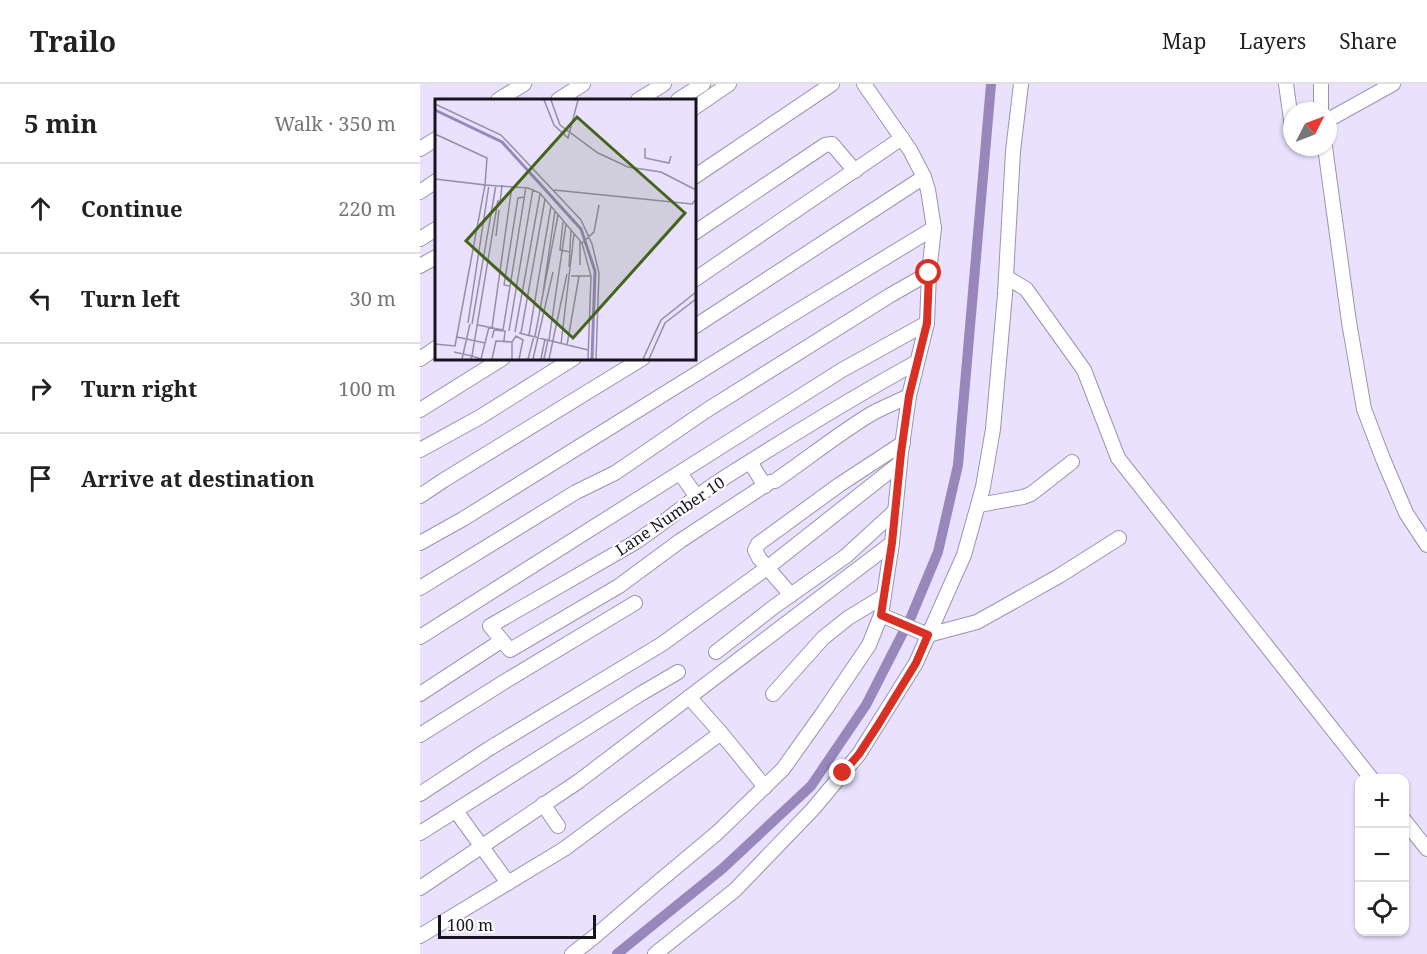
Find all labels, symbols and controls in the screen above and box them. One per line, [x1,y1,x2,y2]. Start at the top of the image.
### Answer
text: Trailo [30,22,116,60]
text: Map [1162,27,1206,55]
text: Layers [1239,27,1306,55]
text: Share [1339,27,1397,55]
inset map [435,99,696,360]
north arrow [1283,102,1337,156]
text: 5 min [24,105,98,141]
text: Walk · 350 m [274,110,396,137]
icon: ahead [24,192,57,225]
text: Continue [81,193,183,223]
text: 220 m [338,195,396,222]
route start [915,259,941,285]
icon: left [24,282,57,315]
text: Turn left [81,283,180,313]
text: 30 m [350,285,396,312]
icon: right [24,372,57,405]
text: Turn right [81,373,197,403]
text: 100 m [338,375,396,402]
icon: arrive [24,462,57,495]
text: Arrive at destination [81,463,315,493]
street label: Lane Number 10 [611,471,729,561]
route end [829,759,855,785]
map controls [1355,774,1409,936]
button: + [1355,774,1409,828]
button: − [1355,828,1409,882]
button: locate [1355,882,1409,936]
scale bar [438,912,596,940]
text: 100 m [447,914,493,936]

